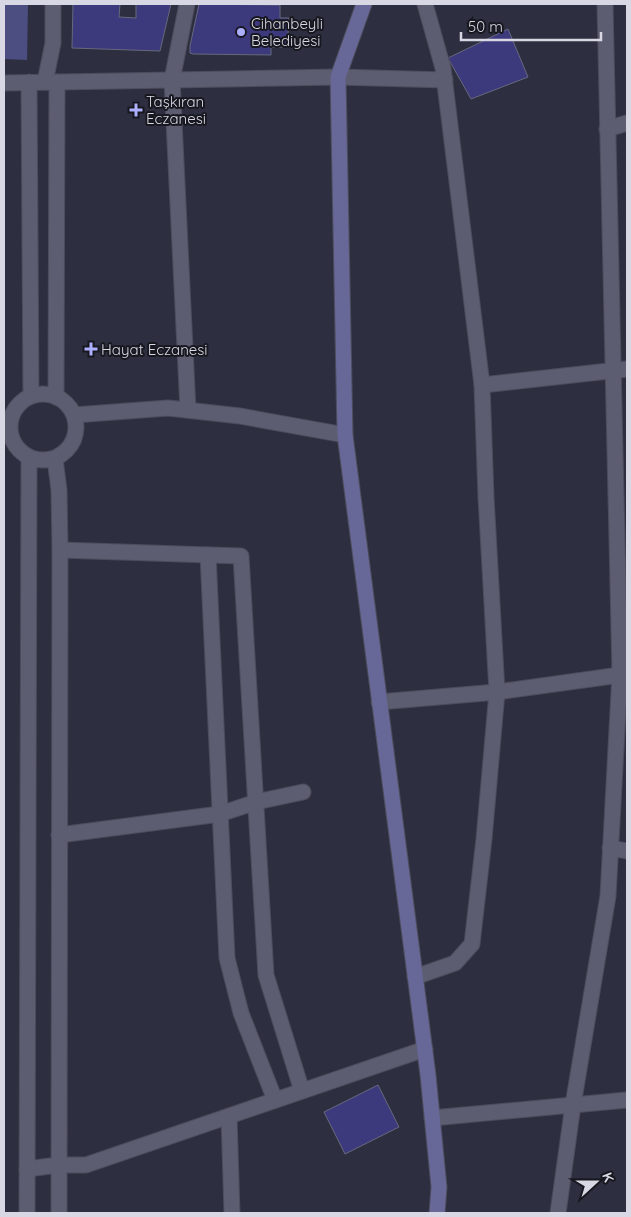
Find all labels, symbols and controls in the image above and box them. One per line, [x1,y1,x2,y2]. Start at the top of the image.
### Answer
scale bar [461,10,601,42]
place label: Cihanbeyli Belediyesi [251,14,323,50]
text: 50 m [468,17,503,36]
marker: Cihanbeyli Belediyesi [235,26,247,38]
place label: Taşkıran Eczanesi [146,92,206,128]
marker: Taşkıran Eczanesi [130,104,142,116]
place label: Hayat Eczanesi [101,340,208,359]
marker: Hayat Eczanesi [85,343,97,355]
north arrow [571,1157,621,1207]
text: K [598,1170,618,1185]

